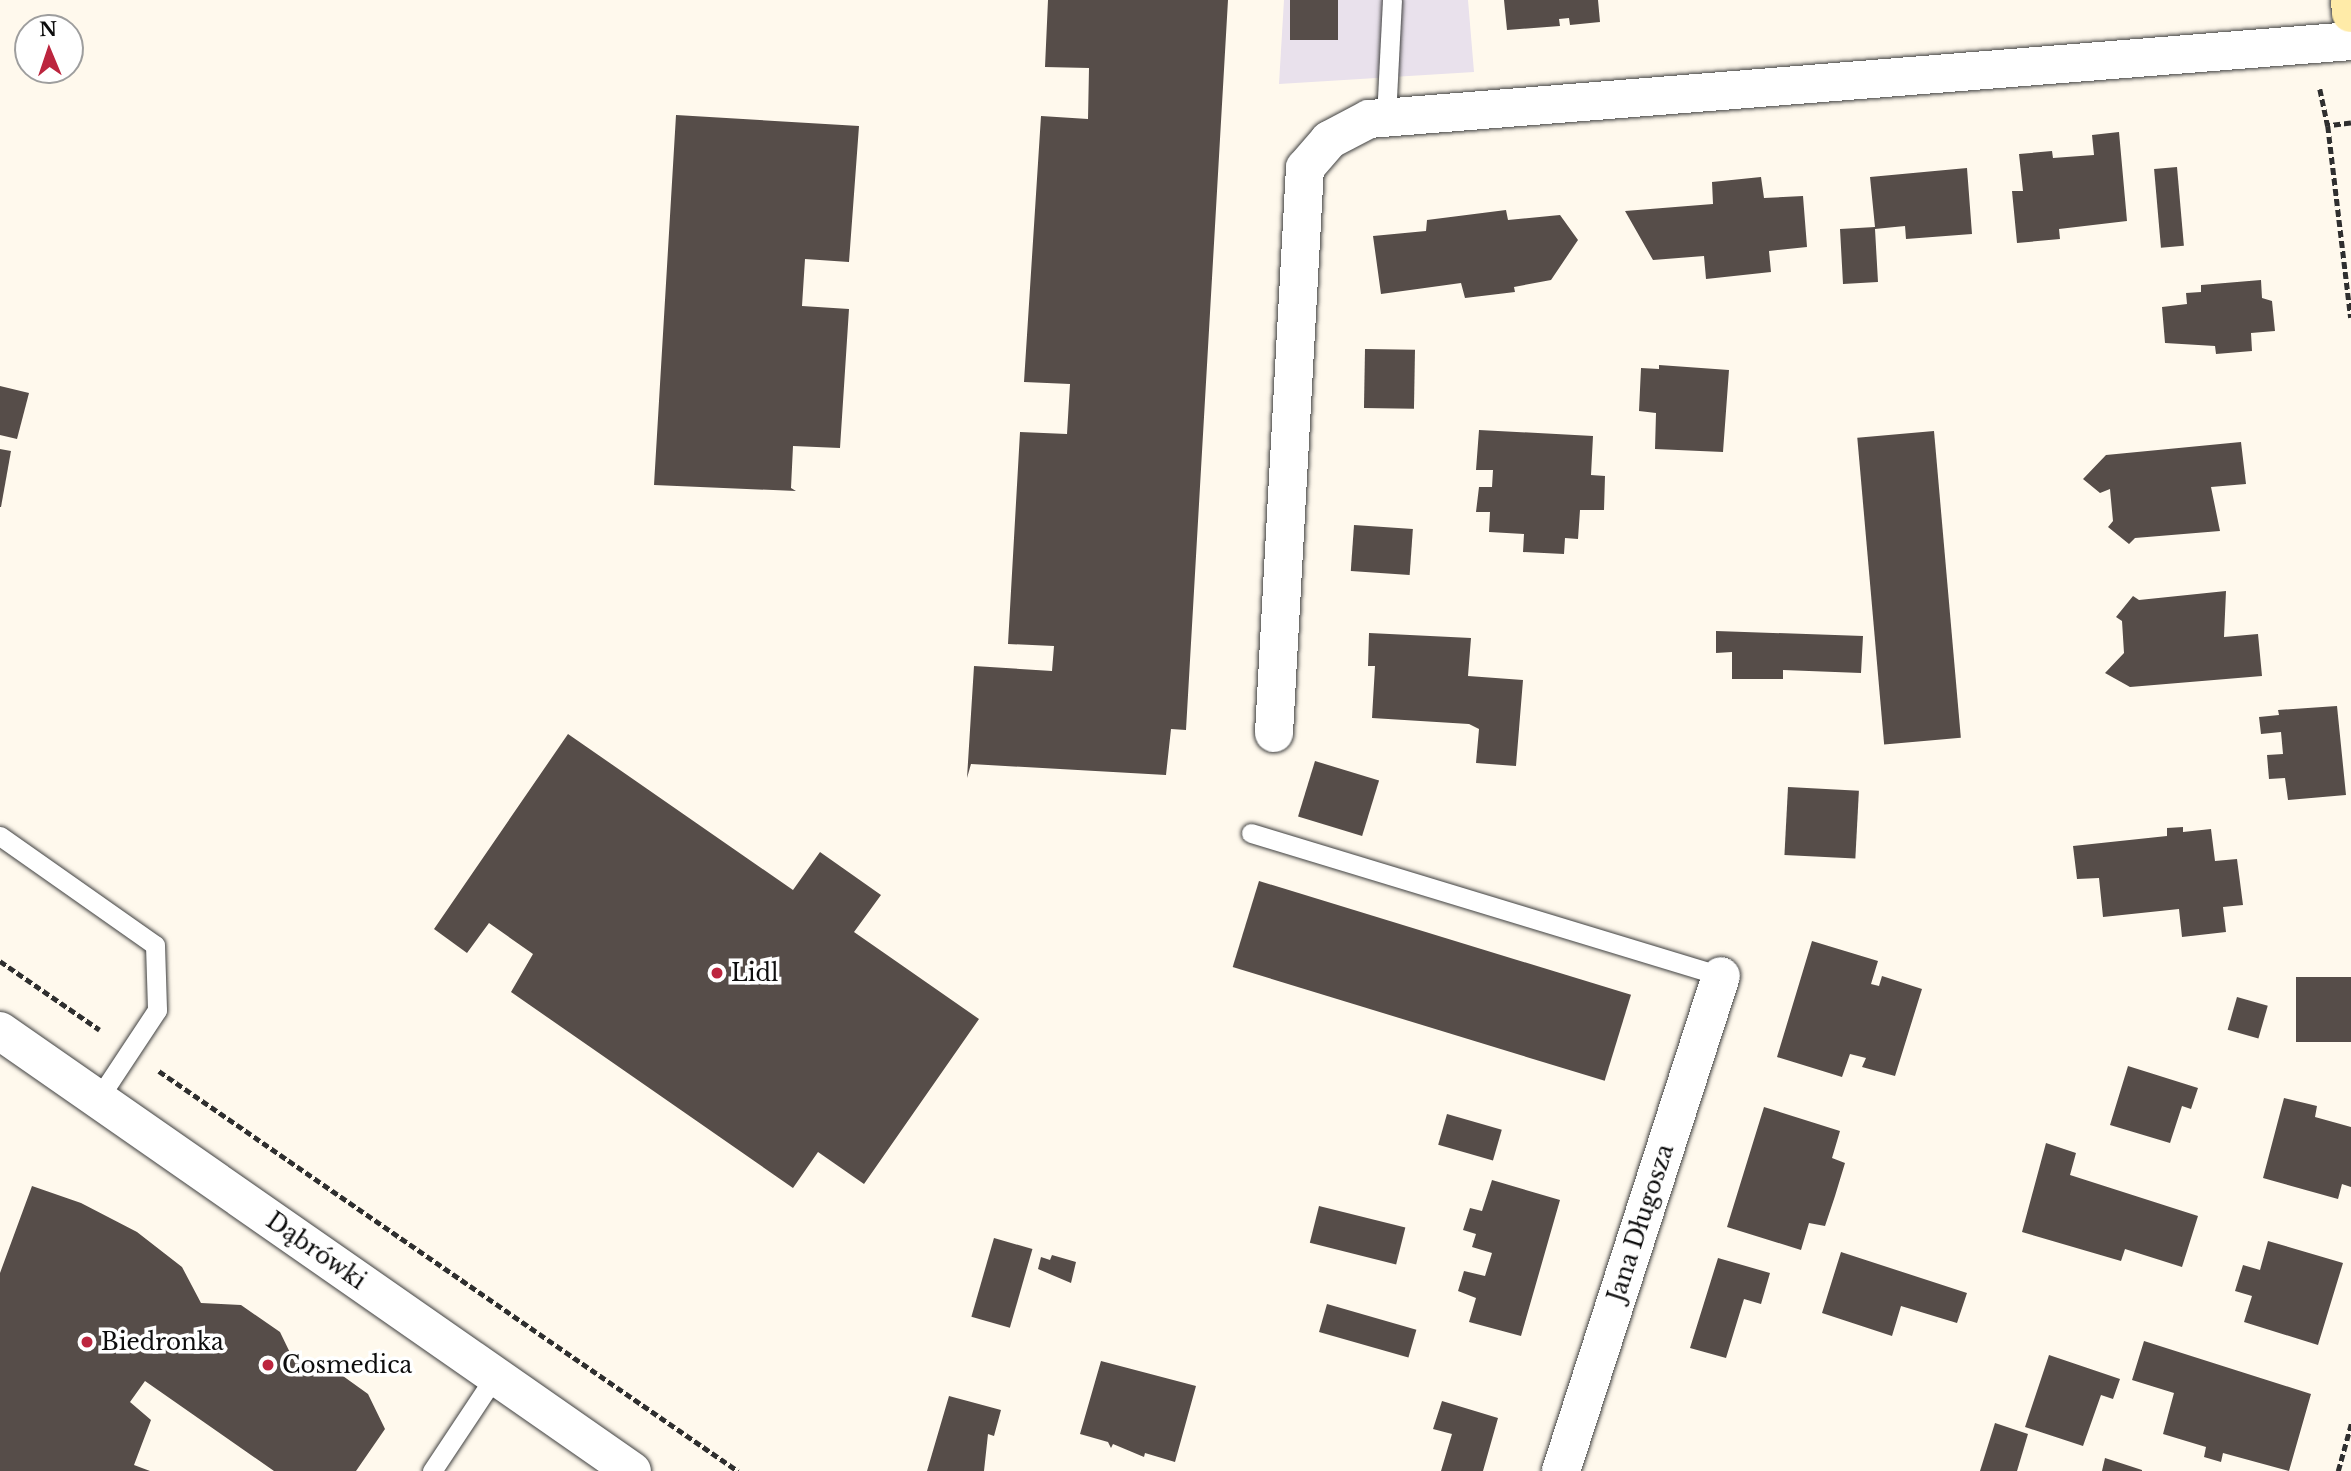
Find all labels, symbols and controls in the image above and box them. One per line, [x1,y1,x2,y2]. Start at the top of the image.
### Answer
north arrow [14,14,84,84]
text: N [39,18,58,41]
place label: Lidl [731,959,779,987]
marker: Lidl [709,965,725,981]
street label: Jana Długosza [1603,1141,1679,1305]
street label: Dąbrówki [261,1207,371,1295]
place label: Biedronka [101,1328,224,1356]
marker: Biedronka [79,1334,95,1350]
place label: Cosmedica [282,1351,412,1379]
marker: Cosmedica [260,1357,276,1373]

